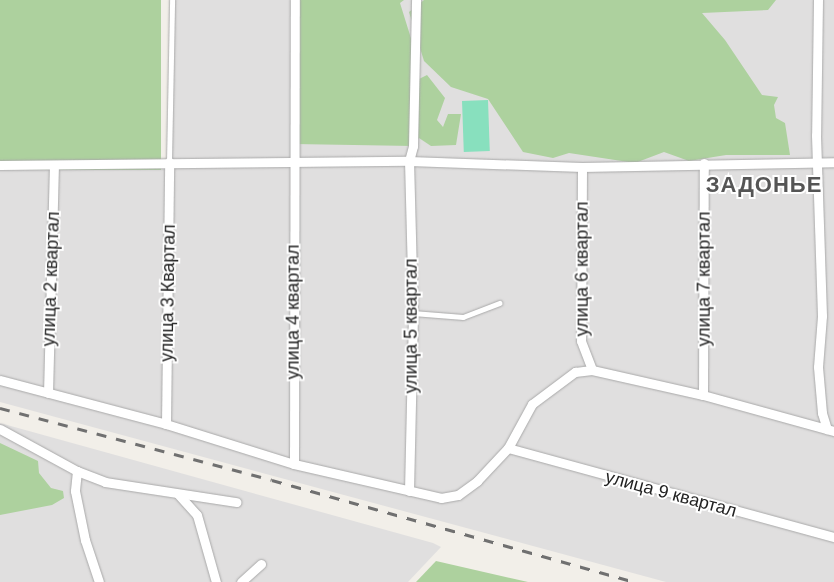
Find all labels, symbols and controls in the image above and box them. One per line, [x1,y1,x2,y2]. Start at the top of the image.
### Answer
district label: ЗАДОНЬЕ [705,172,823,198]
street label: улица 6 квартал [571,202,593,336]
street label: улица 2 квартал [38,211,64,347]
street label: улица 7 квартал [693,212,715,346]
street label: улица 3 Квартал [156,224,180,362]
street label: улица 4 квартал [282,245,304,379]
street label: улица 5 квартал [400,259,422,393]
street label: улица 9 квартал [603,466,739,522]

